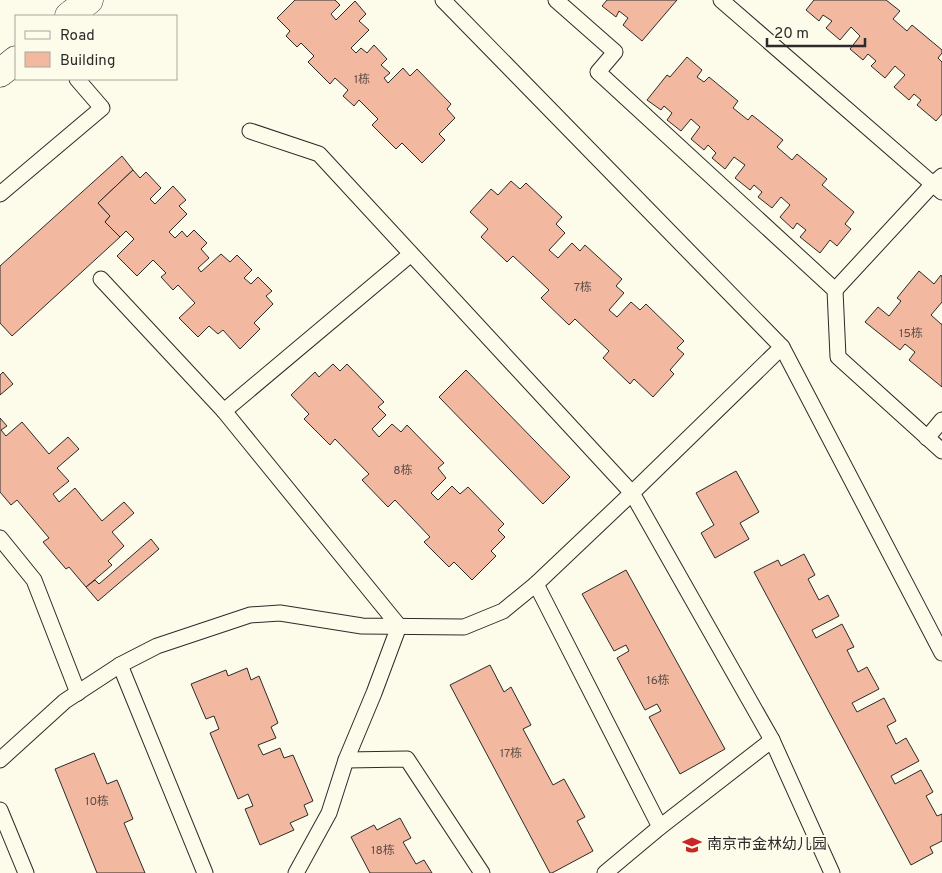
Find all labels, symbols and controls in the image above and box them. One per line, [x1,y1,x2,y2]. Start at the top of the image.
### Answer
legend [15,15,178,80]
scale bar [767,15,864,47]
text: 20 m [774,25,809,44]
text: Road [60,27,95,46]
text: Building [60,52,115,71]
house number: 1栋 [354,72,370,88]
house number: 7栋 [574,280,592,296]
house number: 15栋 [899,326,923,342]
house number: 8栋 [393,463,413,479]
house number: 16栋 [646,673,670,689]
house number: 17栋 [500,746,522,762]
house number: 10栋 [85,794,109,810]
school or university icon: 南京市金林幼儿园 [681,834,703,856]
place label: 南京市金林幼儿园 [707,836,827,855]
house number: 18栋 [371,843,395,859]

